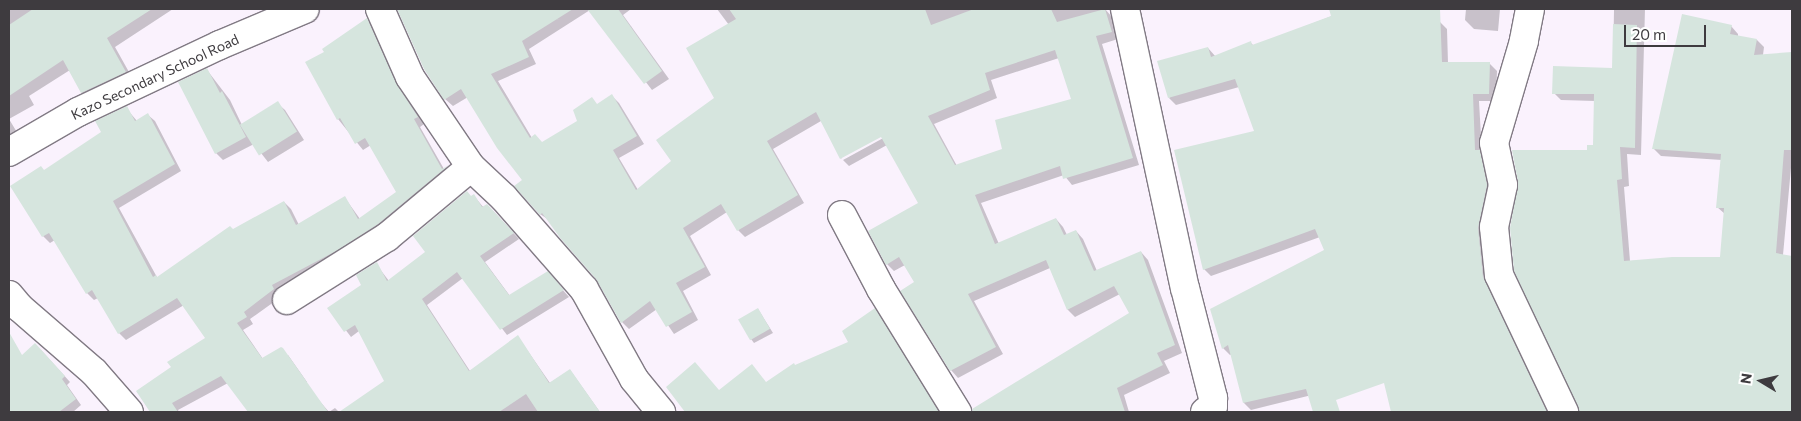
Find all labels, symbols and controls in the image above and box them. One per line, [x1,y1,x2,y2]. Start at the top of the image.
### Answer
scale bar [1626,15,1708,47]
text: 20 m [1632,25,1666,43]
street label: Kazo Secondary School Road [68,31,242,123]
north arrow [1736,356,1786,406]
text: N [1736,372,1755,385]

